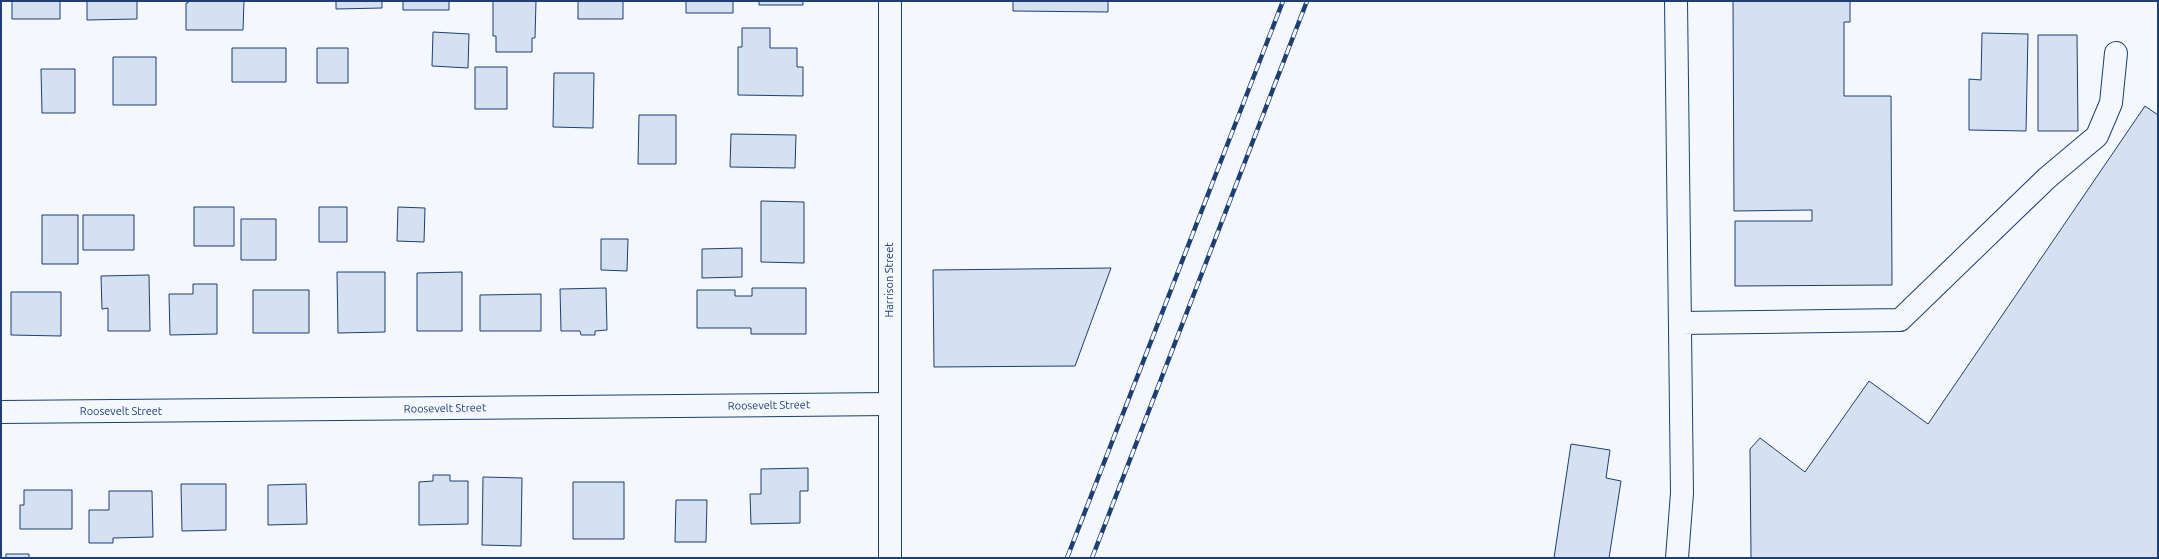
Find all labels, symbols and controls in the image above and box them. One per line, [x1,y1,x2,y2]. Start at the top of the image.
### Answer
street label: Harrison Street [883,242,895,318]
street label: Roosevelt Street [728,398,811,412]
street label: Roosevelt Street [404,401,487,415]
street label: Roosevelt Street [80,405,163,417]

